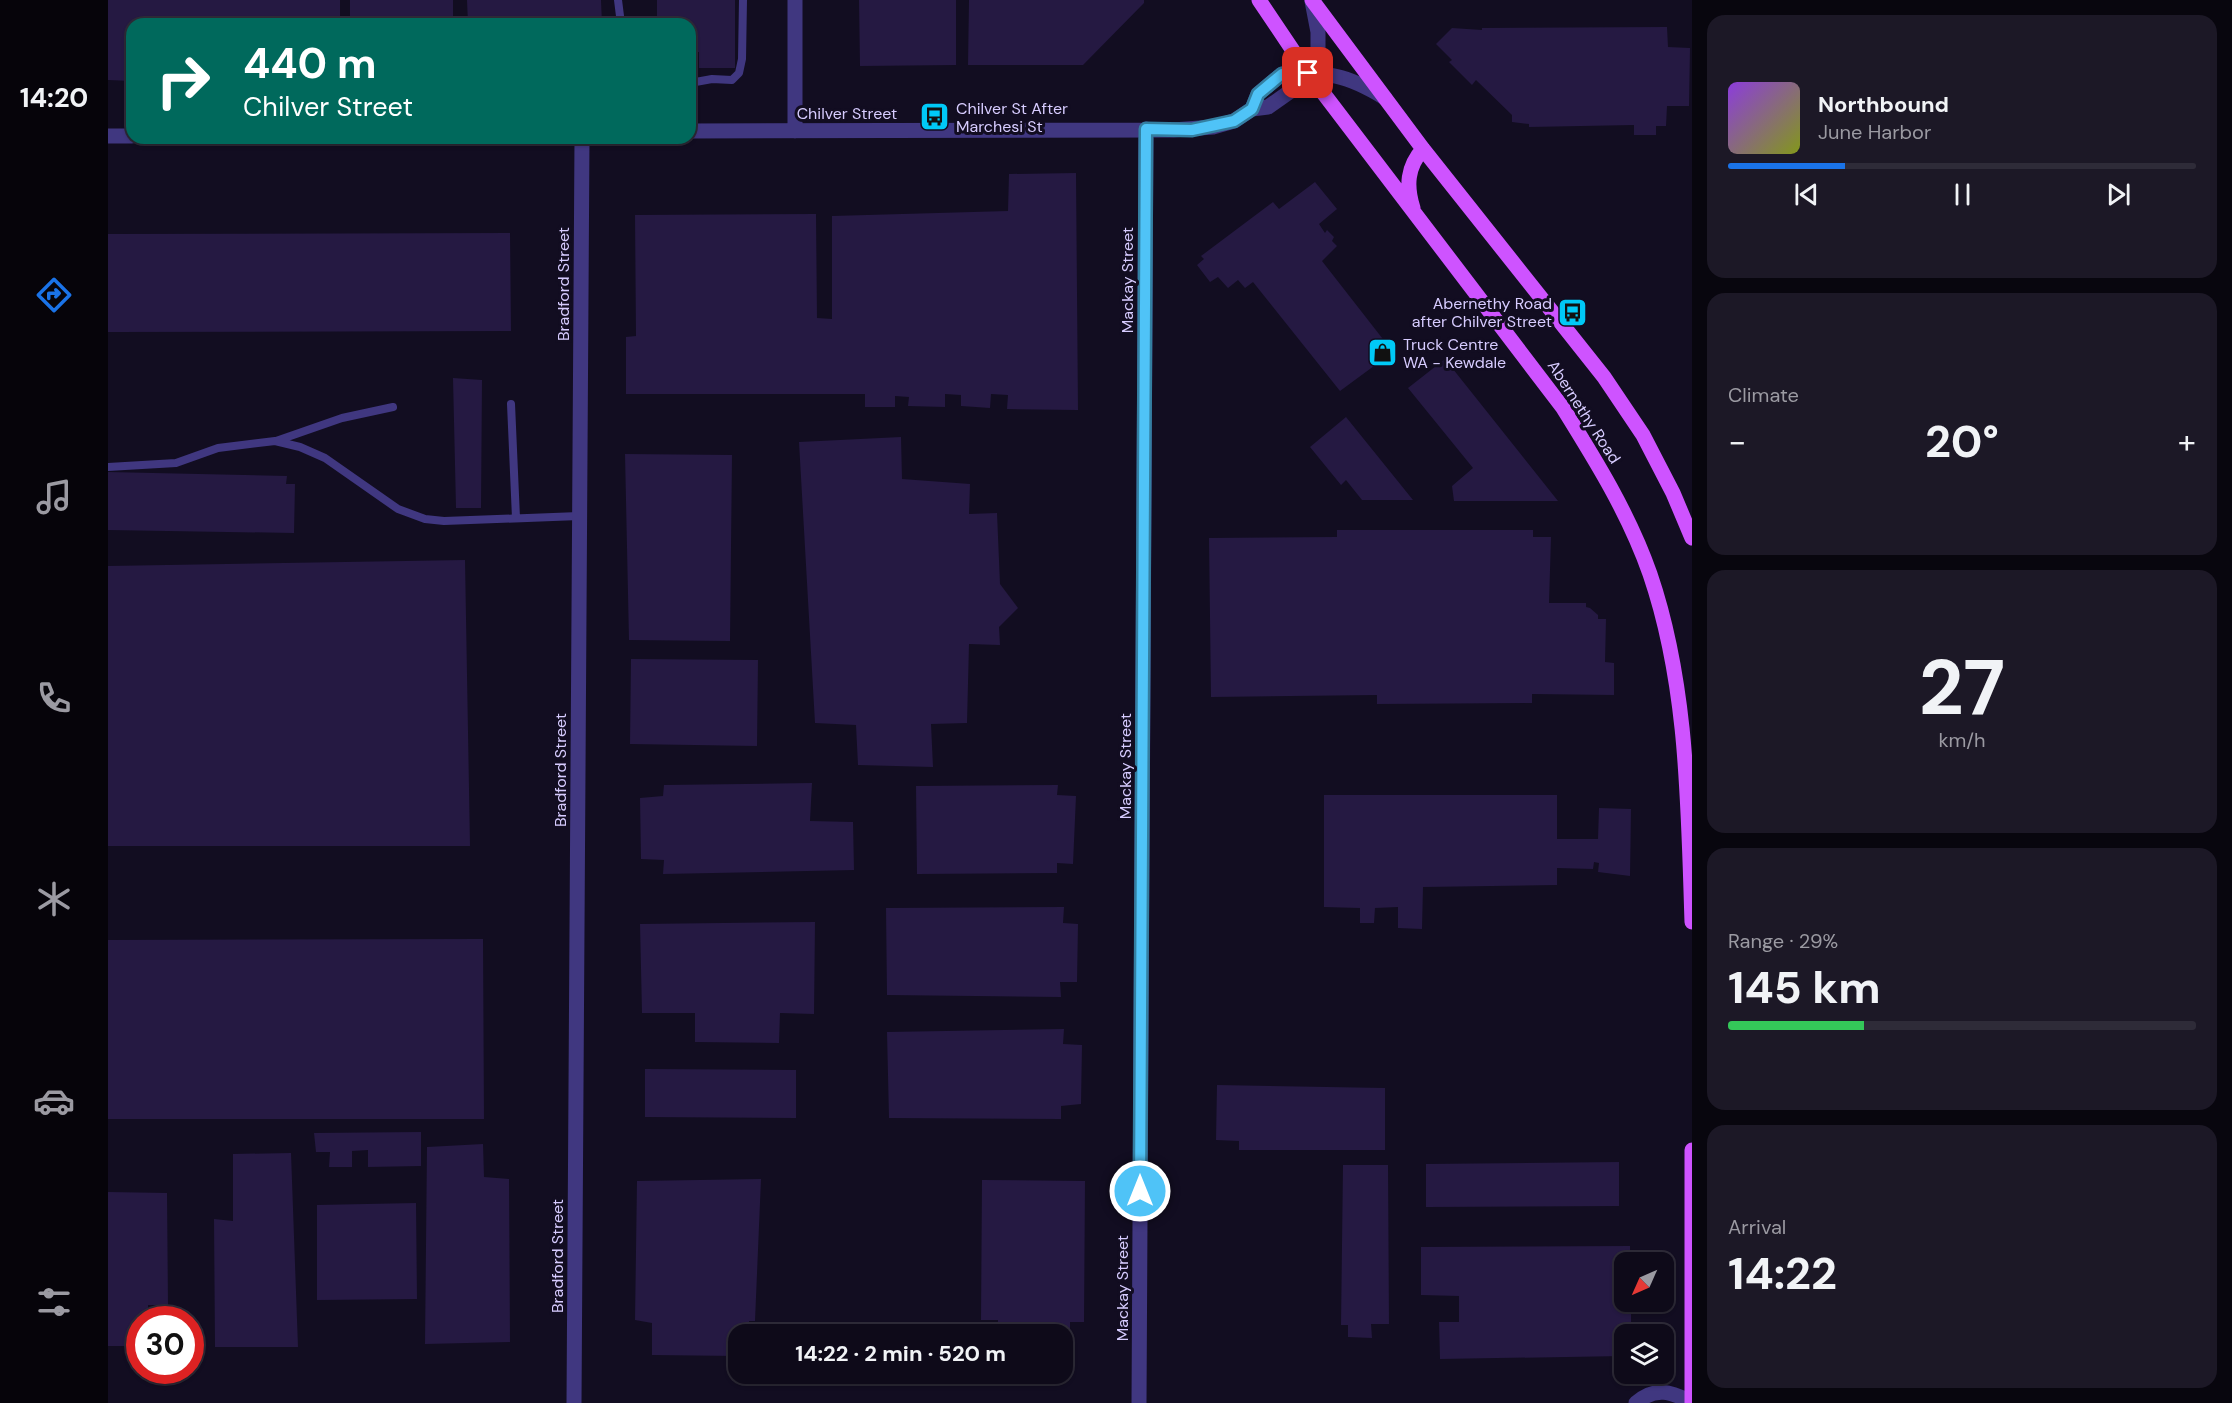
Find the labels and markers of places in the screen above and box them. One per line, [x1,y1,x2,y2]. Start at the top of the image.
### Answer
pin [1282,47,1333,98]
place label: Chilver St After Marchesi St [956,98,1068,137]
bus stop icon: Chilver St After Marchesi St [919,101,951,133]
place label: Abernethy Road after Chilver Street [1412,293,1552,332]
bus stop icon: Abernethy Road after Chilver Street [1557,296,1589,328]
place label: Truck Centre WA - Kewdale [1403,334,1506,373]
shop icon: Truck Centre WA - Kewdale [1366,337,1398,369]

